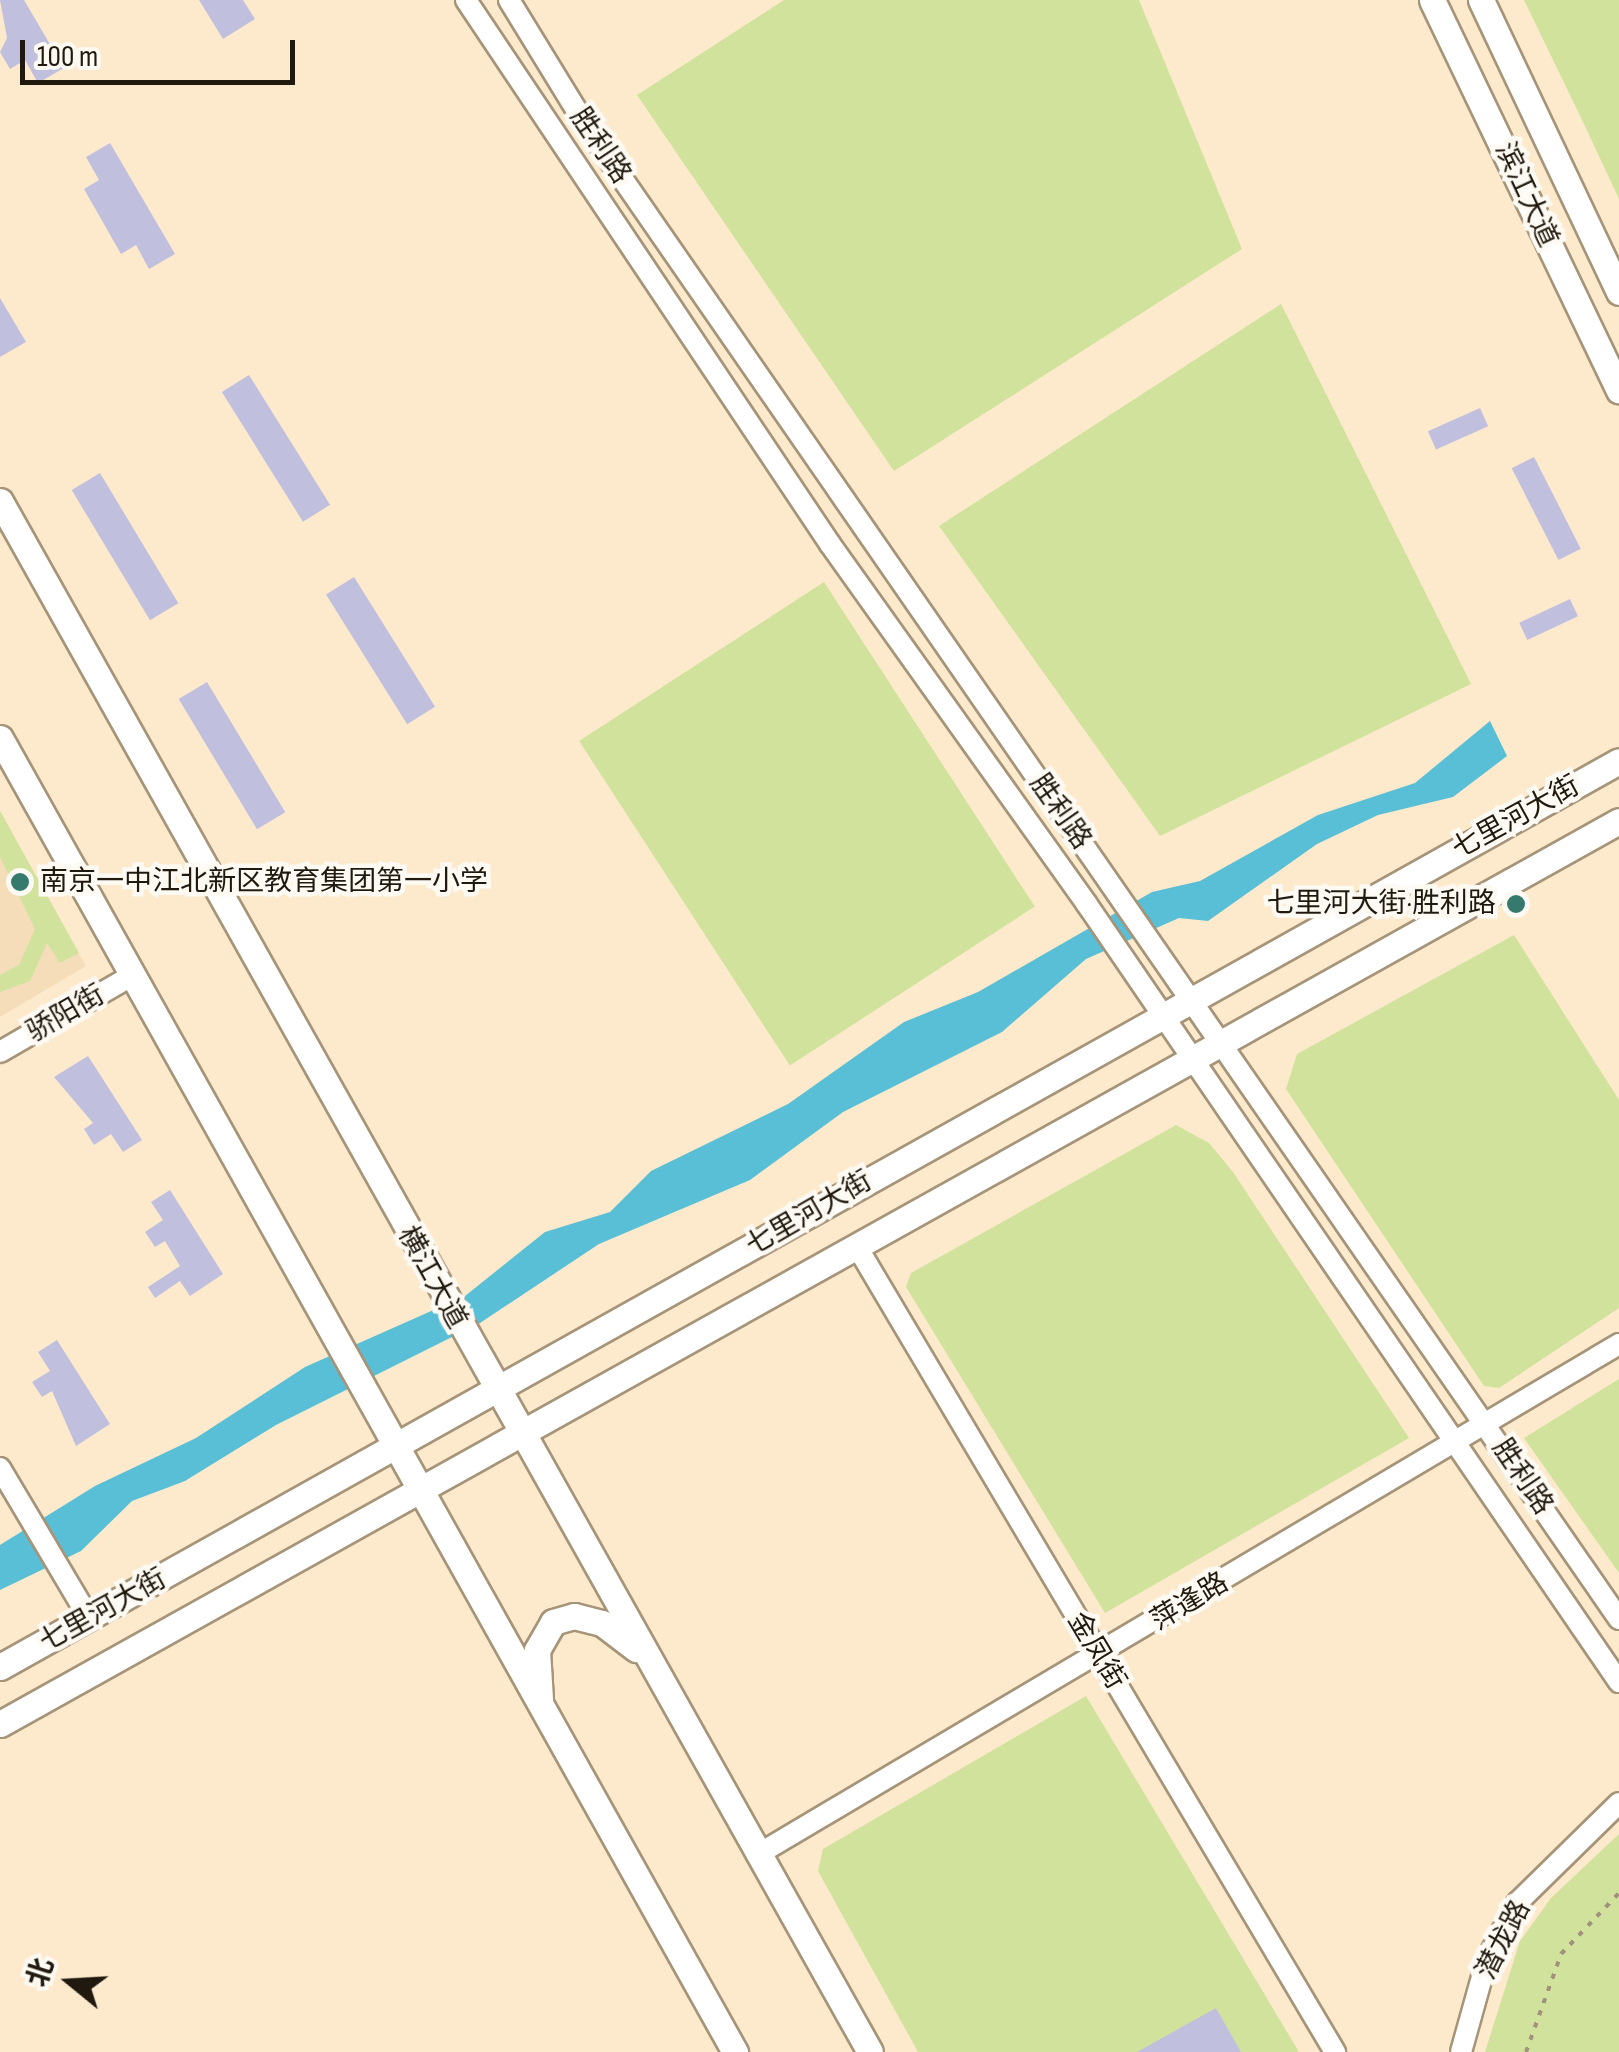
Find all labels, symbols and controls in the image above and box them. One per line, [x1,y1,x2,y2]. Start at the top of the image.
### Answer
scale bar [25,20,300,82]
text: 100 m [37,39,98,75]
street label: 胜利路 [563,102,637,190]
street label: 滨江大道 [1487,137,1565,253]
street label: 胜利路 [1022,768,1098,856]
street label: 七里河大街 [1447,769,1585,867]
place label: 南京一中江北新区教育集团第一小学 [40,865,488,899]
marker: 南京一中江北新区教育集团第一小学 [9,871,31,893]
place label: 七里河大街·胜利路 [1266,887,1496,921]
marker: 七里河大街·胜利路 [1505,893,1527,915]
street label: 骄阳街 [21,978,111,1050]
street label: 七里河大街 [740,1164,878,1264]
street label: 横江大道 [390,1221,474,1335]
street label: 胜利路 [1485,1433,1559,1521]
street label: 七里河大街 [34,1562,172,1660]
street label: 萍逢路 [1145,1566,1235,1638]
street label: 金凤街 [1060,1606,1132,1696]
street label: 潜龙路 [1470,1895,1538,1985]
north arrow [20,1932,120,2032]
text: 北 [21,1954,61,1991]

